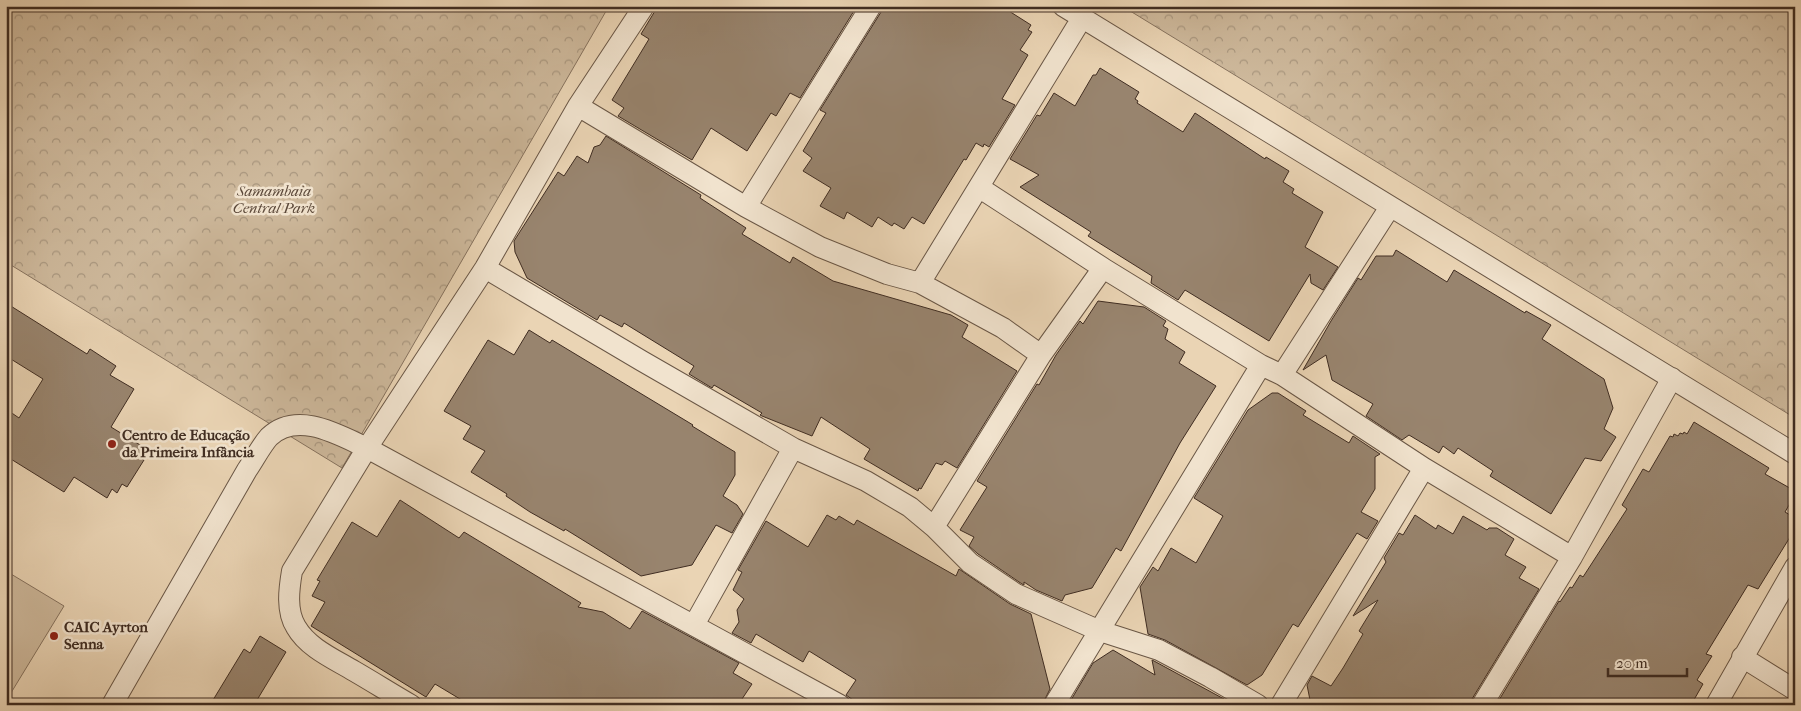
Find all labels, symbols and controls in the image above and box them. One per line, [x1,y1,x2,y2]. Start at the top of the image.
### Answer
park label: Samambaia Central Park [233,182,315,217]
place label: Centro de Educação da Primeira Infância [122,426,255,461]
marker: Centro de Educação da Primeira Infância [106,438,118,450]
place label: CAIC Ayrton Senna [64,618,148,653]
marker: CAIC Ayrton Senna [48,630,60,642]
scale bar [1608,646,1687,678]
text: 20 m [1616,654,1648,672]

